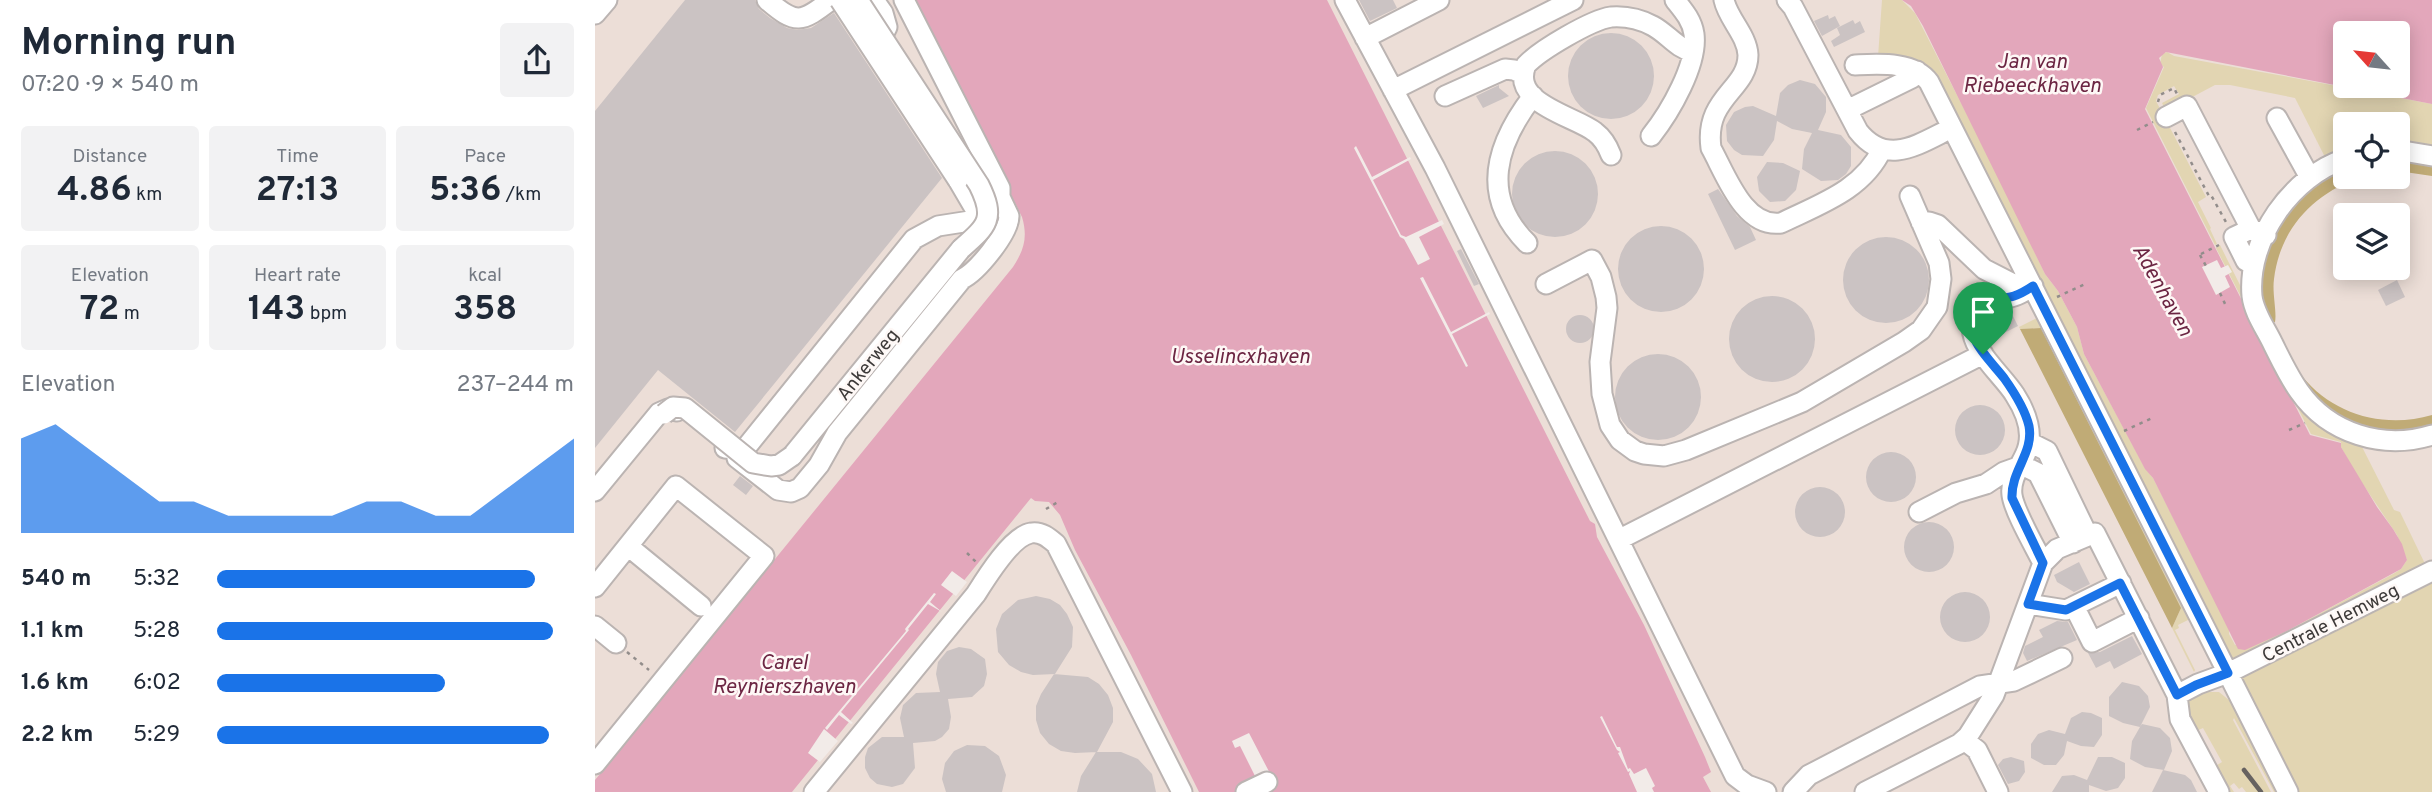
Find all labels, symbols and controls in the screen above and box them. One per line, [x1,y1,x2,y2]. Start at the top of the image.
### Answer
text: Morning run [21,20,237,69]
north arrow [2333,21,2410,98]
map controls [2333,21,2410,280]
button: share [500,23,574,97]
water label: Jan van Riebeeckhaven [1963,49,2102,100]
text: 07:20 · 9 × 540 m [21,71,199,100]
button: locate [2333,112,2410,189]
text: Distance [73,145,147,169]
text: Time [276,145,319,169]
text: Pace [464,145,506,169]
text: 4.86 [57,169,132,213]
text: 27:13 [256,169,339,213]
text: 5:36 [429,169,501,213]
text: km [132,183,162,207]
text: /km [501,183,541,207]
button: layers [2333,203,2410,280]
water label: Adenhaven [2125,240,2198,342]
text: Elevation [71,264,149,288]
text: Heart rate [254,264,341,288]
text: kcal [468,264,502,288]
pin [1953,282,2013,354]
text: 72 [80,288,119,332]
text: 143 [248,288,305,332]
text: 358 [453,288,517,332]
icon: arrive [1964,293,2002,331]
text: m [119,302,140,326]
text: bpm [305,302,347,326]
street label: Ankerweg [832,324,905,406]
water label: Usselincxhaven [1170,344,1310,371]
text: Elevation [21,371,116,400]
text: 237–244 m [456,371,574,400]
text: 540 m [21,565,91,594]
text: 5:32 [133,565,180,594]
street label: Centrale Hemweg [2258,579,2403,669]
text: 1.1 km [21,617,84,646]
text: 5:28 [133,617,181,646]
water label: Carel Reynierszhaven [712,650,856,701]
text: 1.6 km [21,669,89,698]
text: 6:02 [133,669,181,698]
text: 2.2 km [21,721,94,750]
text: 5:29 [133,721,180,750]

